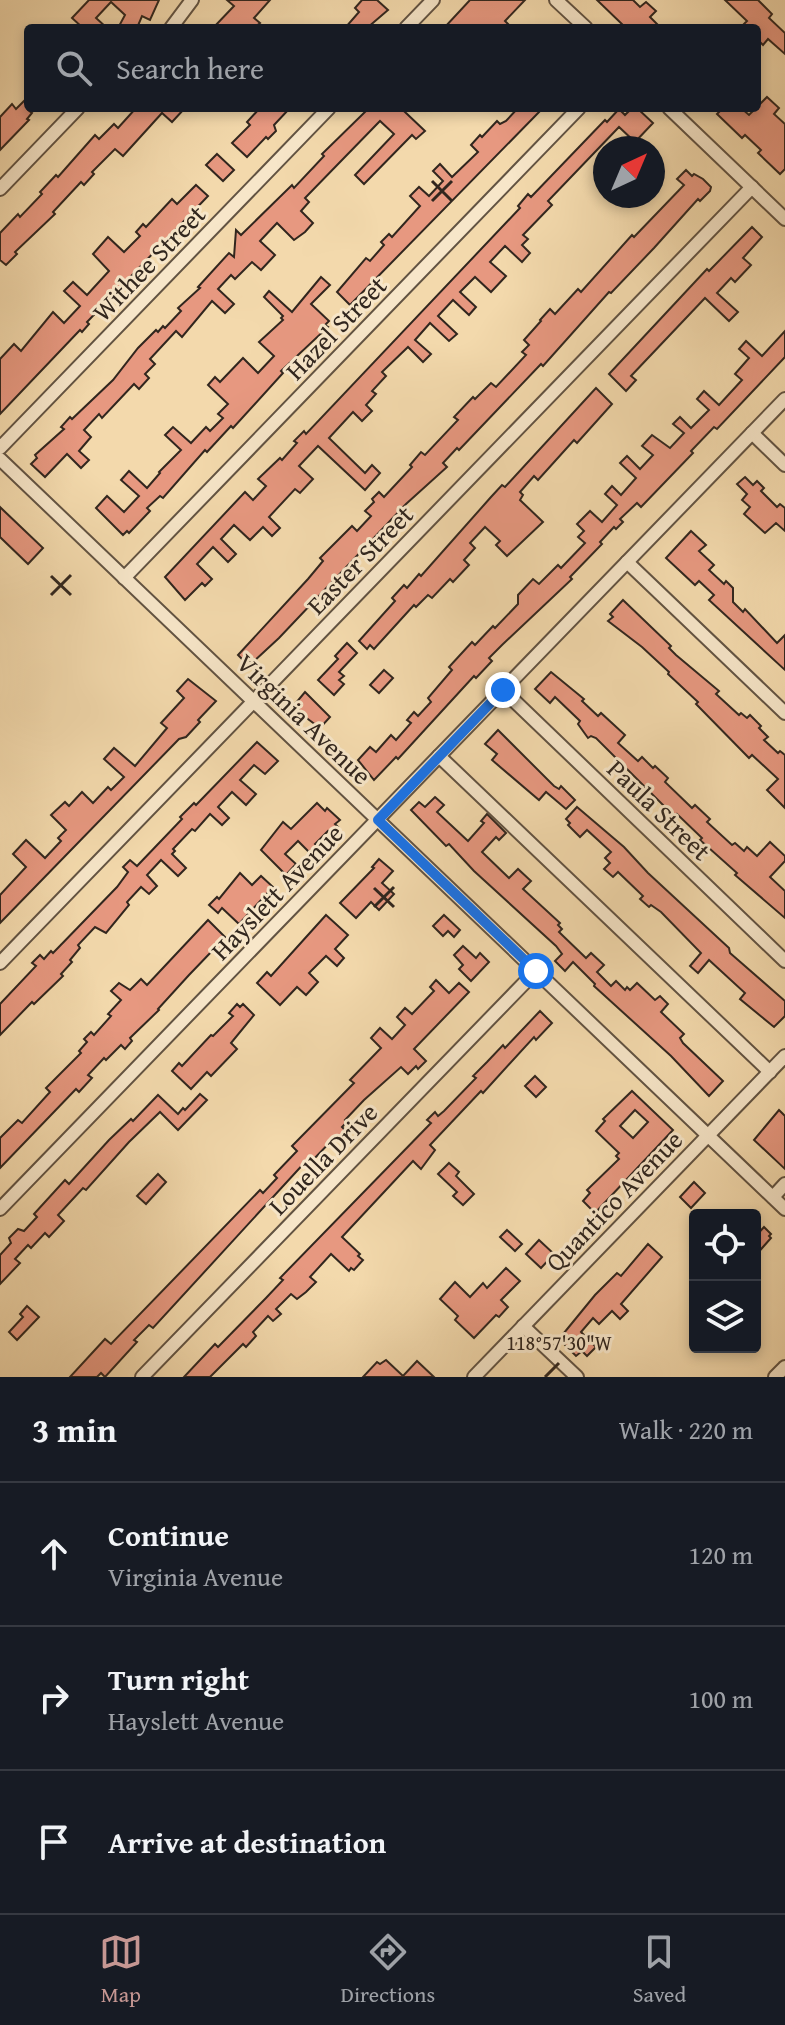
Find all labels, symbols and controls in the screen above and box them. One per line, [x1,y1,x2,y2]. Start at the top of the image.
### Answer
search box [24,24,761,112]
icon: search [52,46,96,90]
text: Search here [116,46,264,90]
north arrow [593,136,665,208]
street label: Withee Street [83,195,214,330]
street label: Hazel Street [276,267,395,389]
street label: Easter Street [297,496,422,623]
street label: Virginia Avenue [228,644,381,793]
route end [485,672,521,708]
street label: Paula Street [599,750,720,869]
street label: Hayslett Avenue [201,815,352,969]
route start [518,953,554,989]
street label: Louella Drive [259,1094,386,1224]
street label: Quantico Avenue [536,1121,691,1280]
map controls [689,1209,761,1353]
button: locate [689,1209,761,1281]
button: layers [689,1281,761,1353]
text: 118°57'30"W [506,1328,612,1357]
text: 3 min [32,1405,117,1454]
text: Walk · 220 m [619,1410,753,1449]
text: Continue [108,1513,229,1557]
icon: ahead [32,1532,76,1576]
text: 120 m [688,1535,753,1574]
text: Virginia Avenue [108,1557,283,1596]
text: Turn right [108,1657,249,1701]
icon: right [32,1676,76,1720]
text: 100 m [688,1679,753,1718]
text: Hayslett Avenue [108,1701,284,1740]
icon: arrive [32,1820,76,1864]
text: Arrive at destination [108,1820,386,1864]
tab: Map [99,1930,143,2010]
tab: Directions [341,1930,435,2010]
tab: Saved [633,1930,686,2010]

